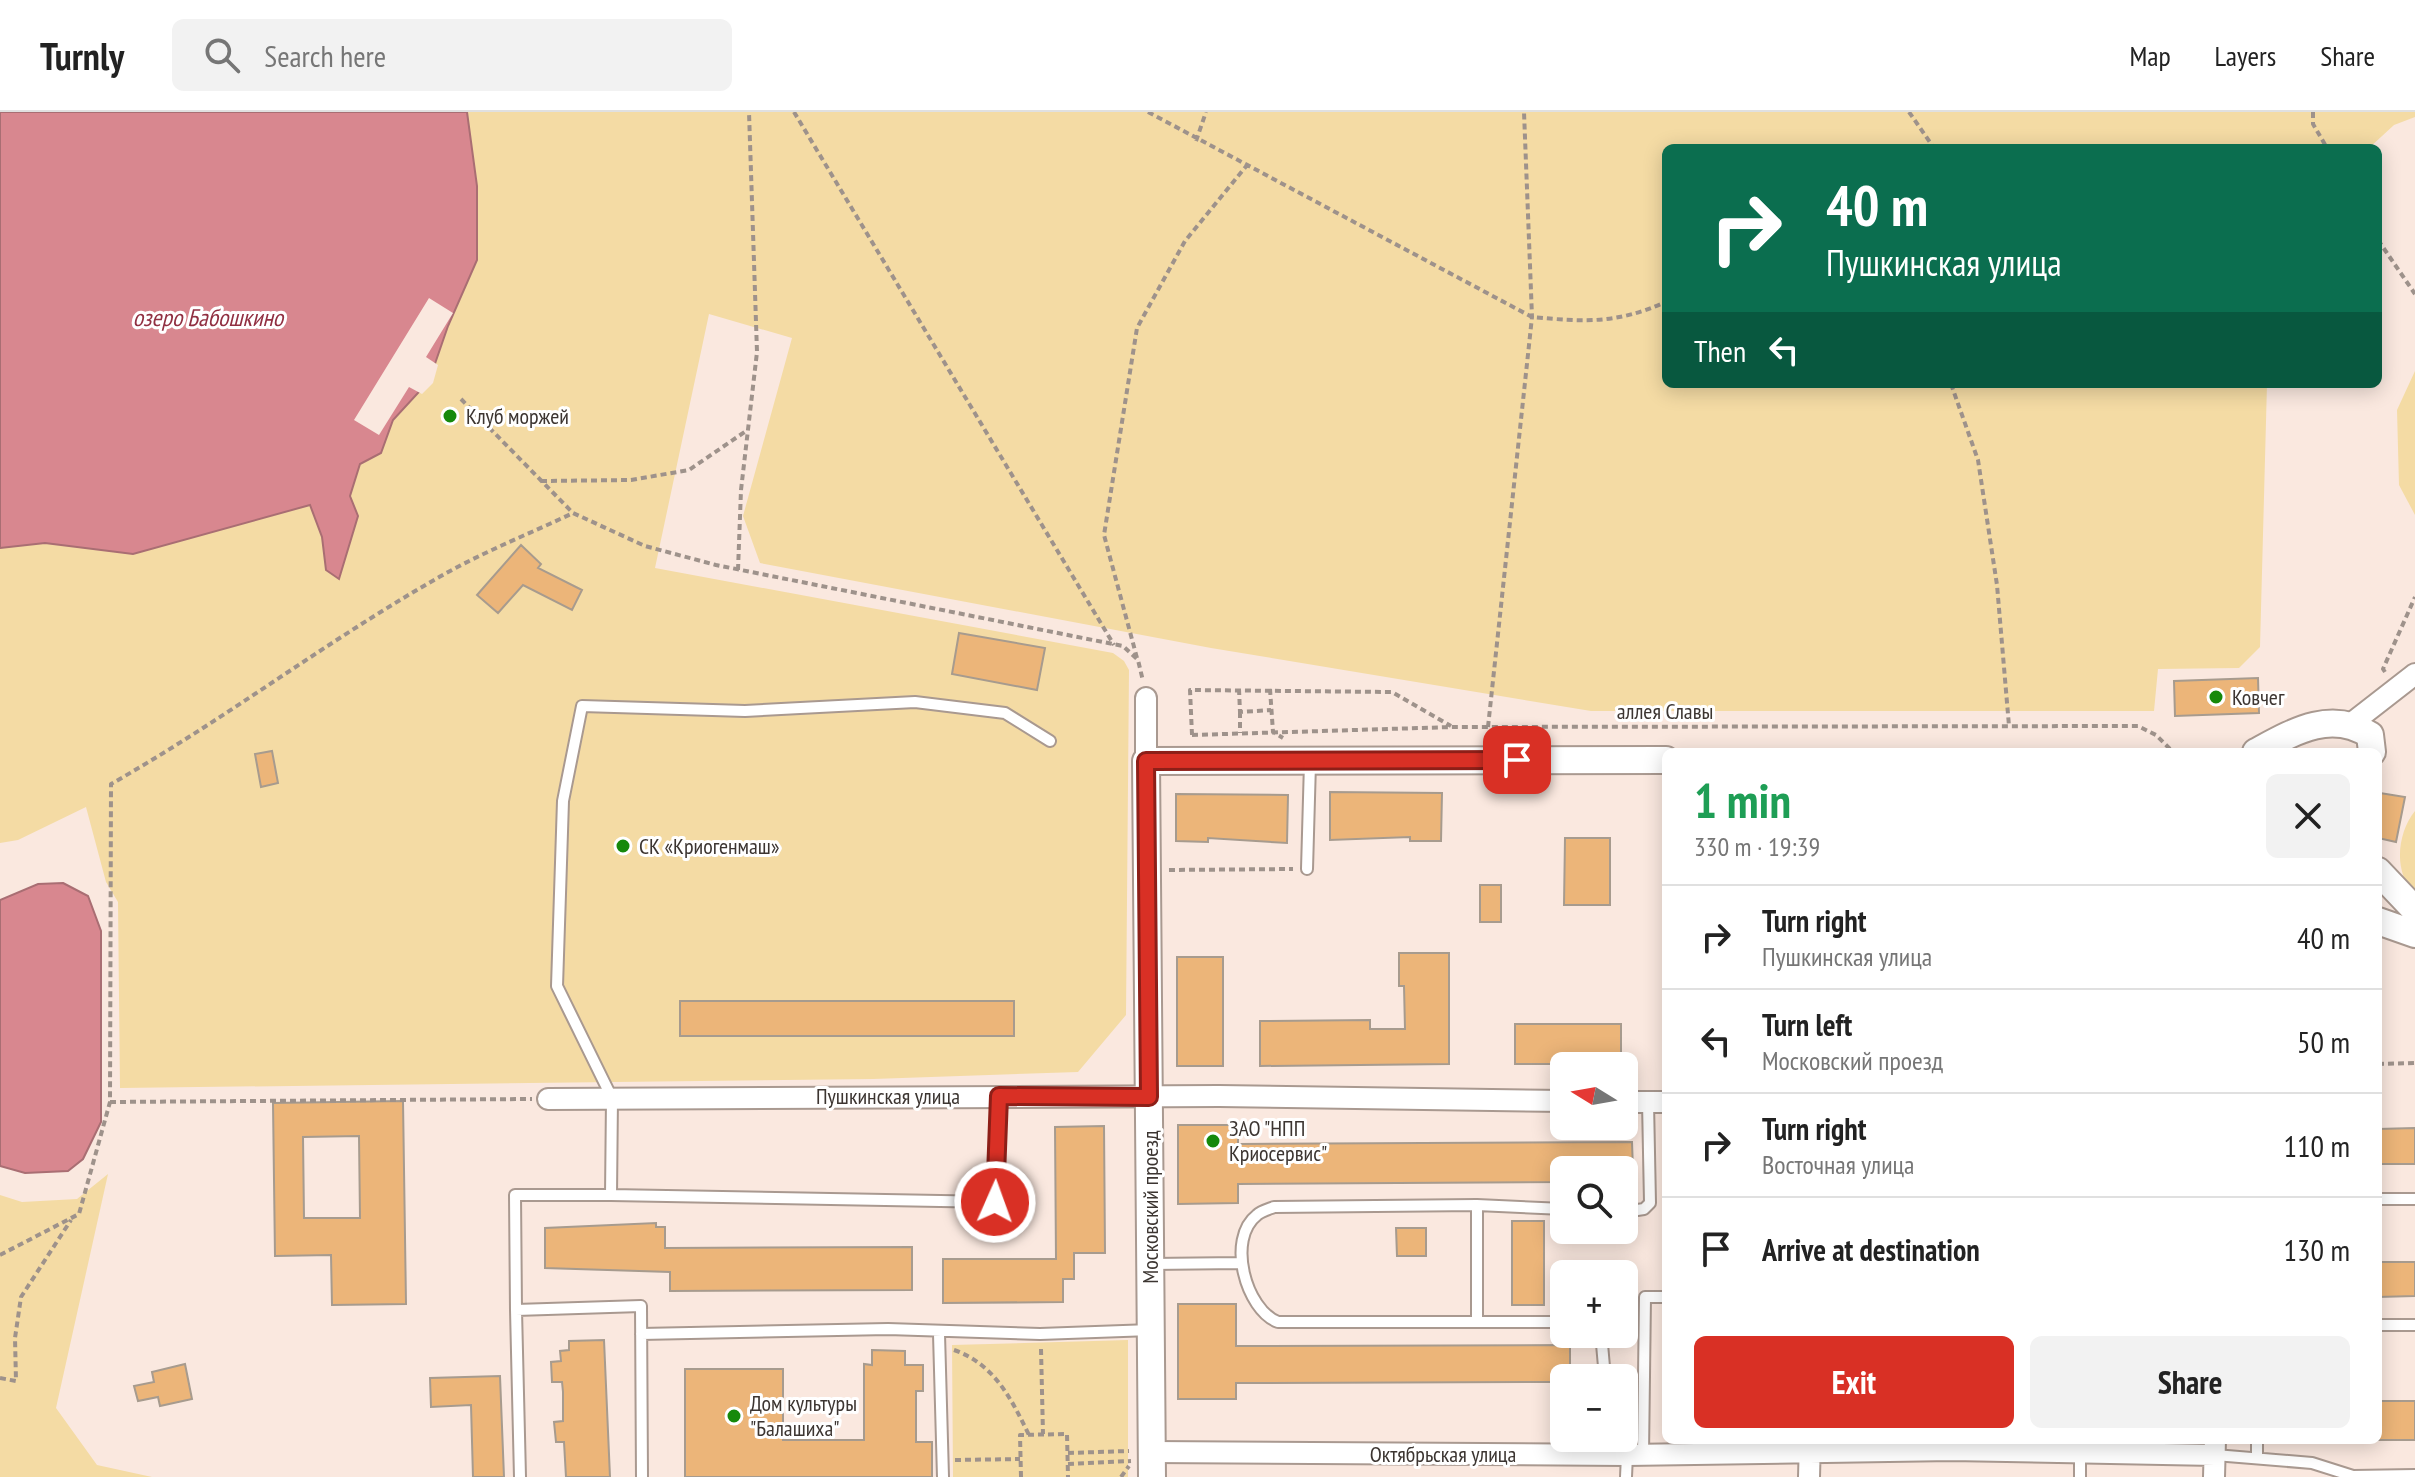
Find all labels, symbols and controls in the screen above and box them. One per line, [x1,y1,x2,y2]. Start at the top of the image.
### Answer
search box [172,19,732,91]
text: Turnly [40,31,124,80]
icon: search [200,33,244,77]
text: Search here [264,36,386,75]
text: Map [2129,37,2171,74]
text: Layers [2215,37,2276,74]
text: Share [2320,37,2375,74]
text: 40 m [1826,169,1928,241]
icon: right [1694,176,1798,280]
text: Пушкинская улица [1826,239,2062,286]
water label: озеро Бабошкино [133,302,285,333]
icon: left [1762,328,1806,372]
text: Then [1694,331,1746,370]
place label: Клуб моржей [466,402,569,430]
marker: Клуб моржей [441,407,459,425]
place label: Ковчег [2232,683,2285,711]
marker: Ковчег [2207,688,2225,706]
street label: аллея Славы [1617,697,1713,725]
pin [1483,726,1551,794]
icon: arrive [1495,738,1539,782]
text: 1 min [1694,769,1791,831]
button: close [2266,774,2350,858]
text: 330 m · 19:39 [1694,830,1820,863]
place label: СК «Криогенмаш» [639,832,779,860]
marker: СК «Криогенмаш» [614,837,632,855]
text: Turn right [1762,901,1866,940]
icon: right [1694,915,1738,959]
text: 40 m [2297,918,2350,957]
text: Пушкинская улица [1762,940,1932,973]
text: Turn left [1762,1005,1852,1044]
icon: left [1694,1019,1738,1063]
text: 50 m [2297,1022,2350,1061]
text: Московский проезд [1762,1044,1943,1077]
north arrow [1550,1052,1638,1140]
map controls [1550,1052,1638,1452]
street label: Пушкинская улица [816,1082,960,1110]
text: Turn right [1762,1109,1866,1148]
place label: ЗАО "НПП Криосервис" [1229,1114,1327,1167]
icon: right [1694,1123,1738,1167]
text: 110 m [2284,1126,2350,1165]
street label: Московский проезд [1136,1130,1164,1284]
marker: ЗАО "НПП Криосервис" [1204,1132,1222,1150]
text: Восточная улица [1762,1148,1914,1181]
button: search [1550,1156,1638,1244]
position arrow [953,1160,1037,1244]
icon: arrive [1694,1227,1738,1271]
text: Arrive at destination [1762,1230,1980,1269]
text: 130 m [2284,1230,2350,1269]
button: + [1550,1260,1638,1348]
button: Exit [1694,1336,2014,1428]
button: Share [2030,1336,2350,1428]
button: − [1550,1364,1638,1452]
place label: Дом культуры "Балашиха" [750,1389,857,1442]
marker: Дом культуры "Балашиха" [725,1407,743,1425]
street label: Октябрьская улица [1370,1440,1516,1468]

